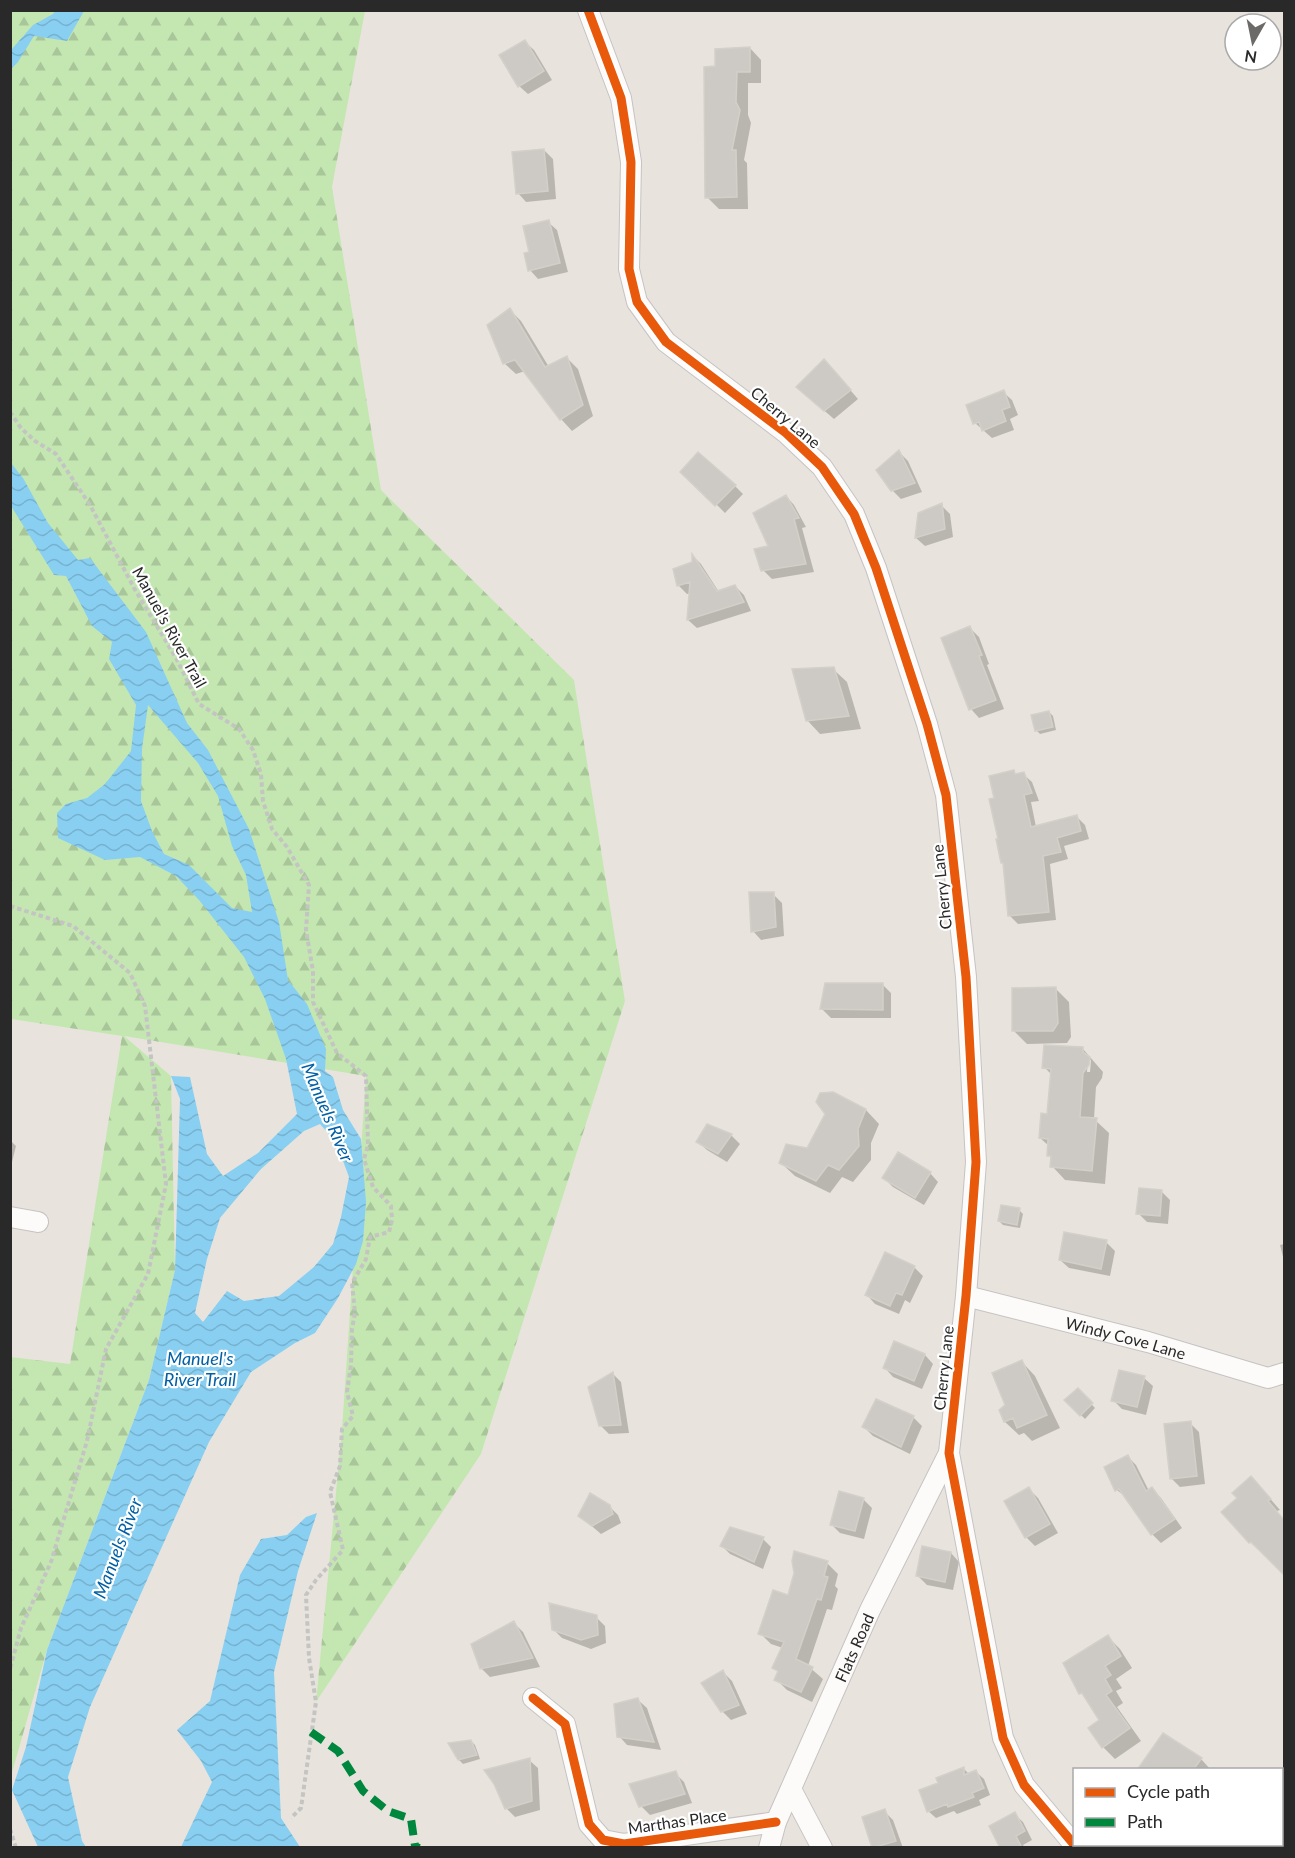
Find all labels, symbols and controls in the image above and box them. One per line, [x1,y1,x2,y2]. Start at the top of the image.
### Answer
north arrow [1223,12,1283,72]
text: N [1243,47,1258,68]
street label: Cherry Lane [747,382,825,452]
street label: Manuel's River Trail [129,563,211,691]
street label: Cherry Lane [927,844,955,930]
water label: Manuels River [297,1059,359,1166]
street label: Windy Cove Lane [1064,1312,1188,1362]
street label: Cherry Lane [929,1325,957,1411]
water label: Manuel's River Trail [164,1347,236,1390]
water label: Manuels River [88,1494,146,1601]
street label: Flats Road [830,1610,877,1684]
legend [1073,1768,1283,1846]
text: Cycle path [1127,1780,1210,1802]
street label: Marthas Place [627,1805,727,1837]
text: Path [1127,1810,1163,1832]

